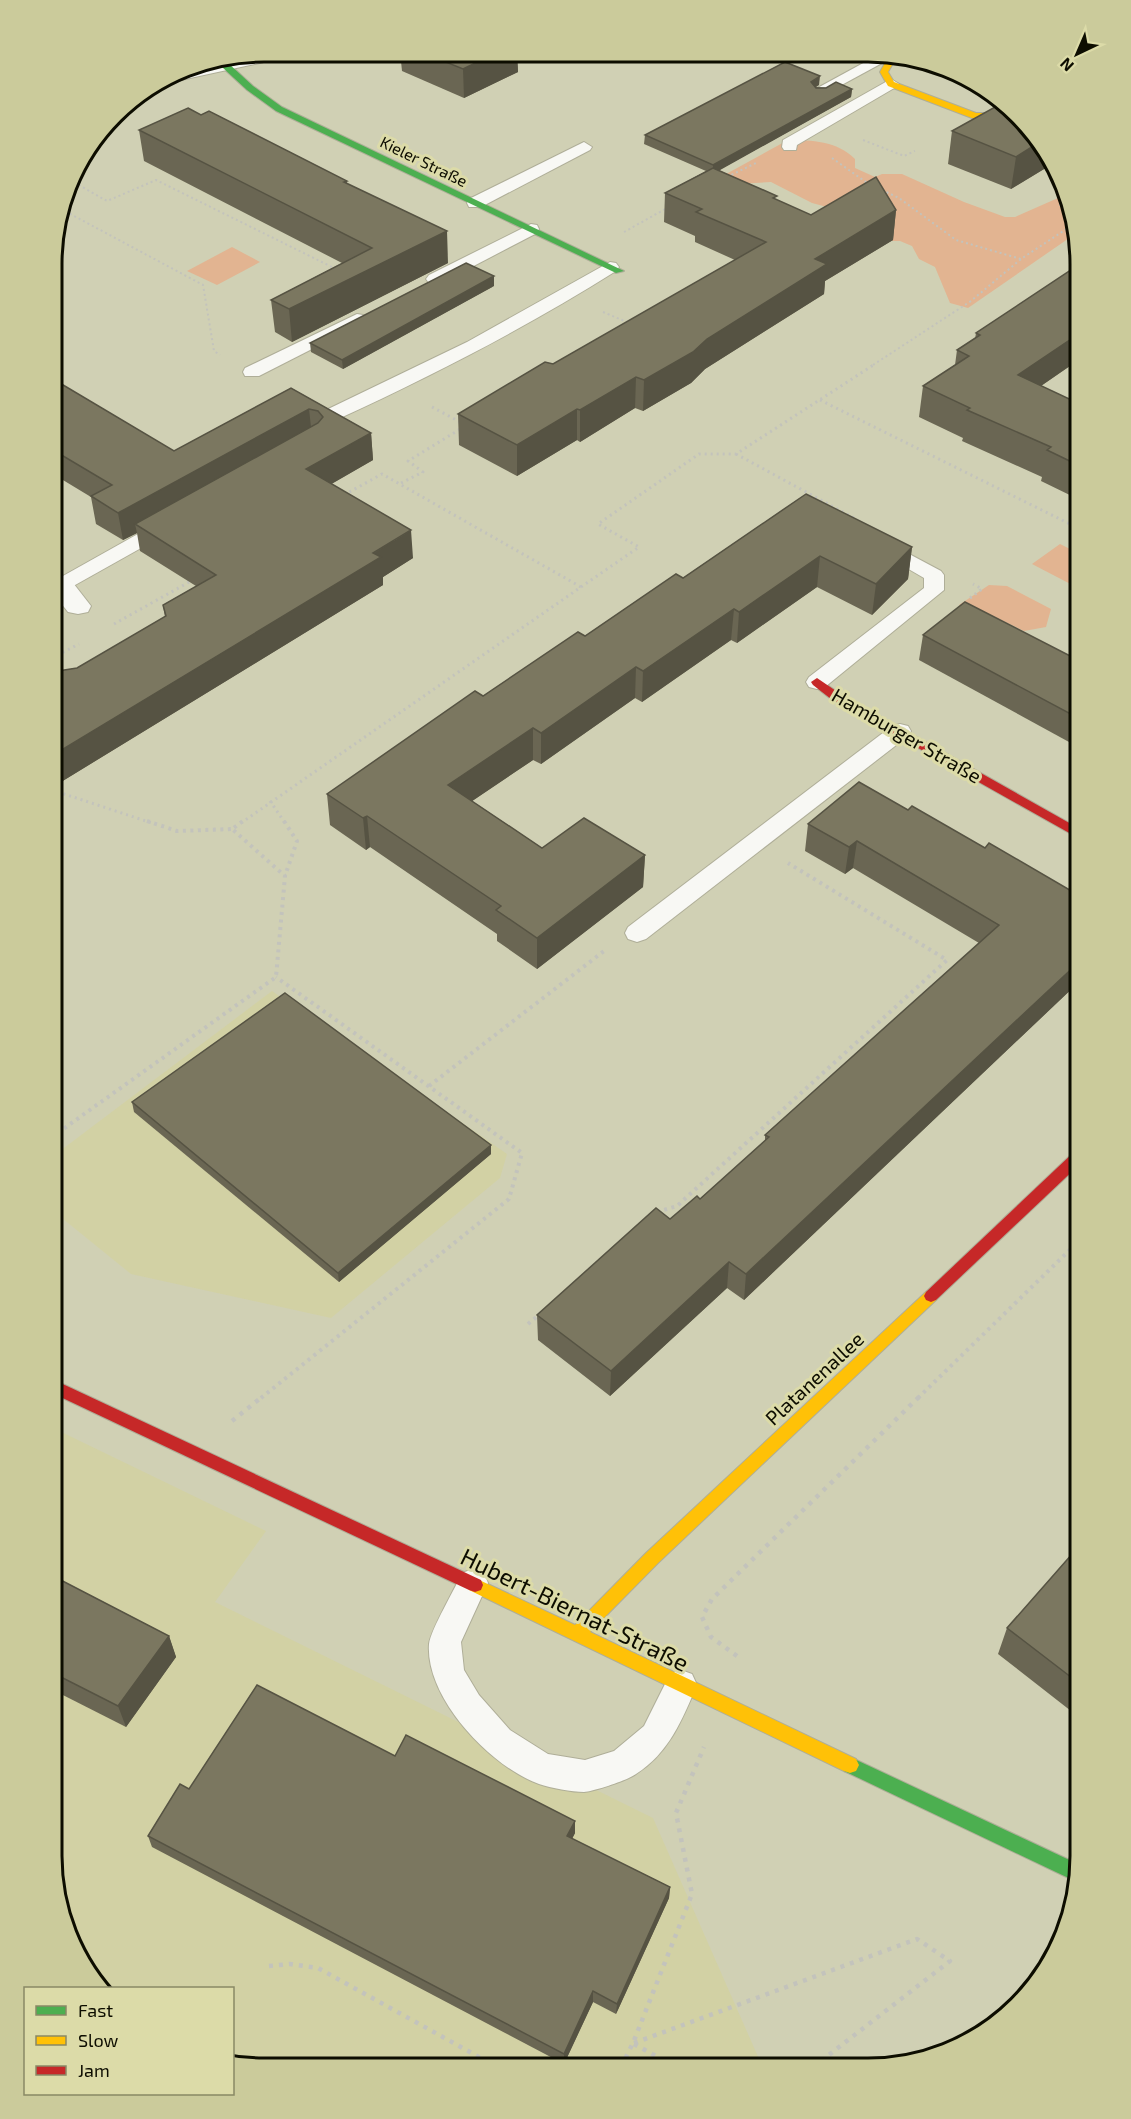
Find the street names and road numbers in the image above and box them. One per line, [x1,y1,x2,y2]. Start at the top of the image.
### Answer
street label: Kieler Straße [377,132,471,190]
street label: Hamburger Straße [828,682,986,788]
street label: Platanenallee [760,1326,868,1430]
street label: Hubert-Biernat-Straße [456,1541,694,1677]

